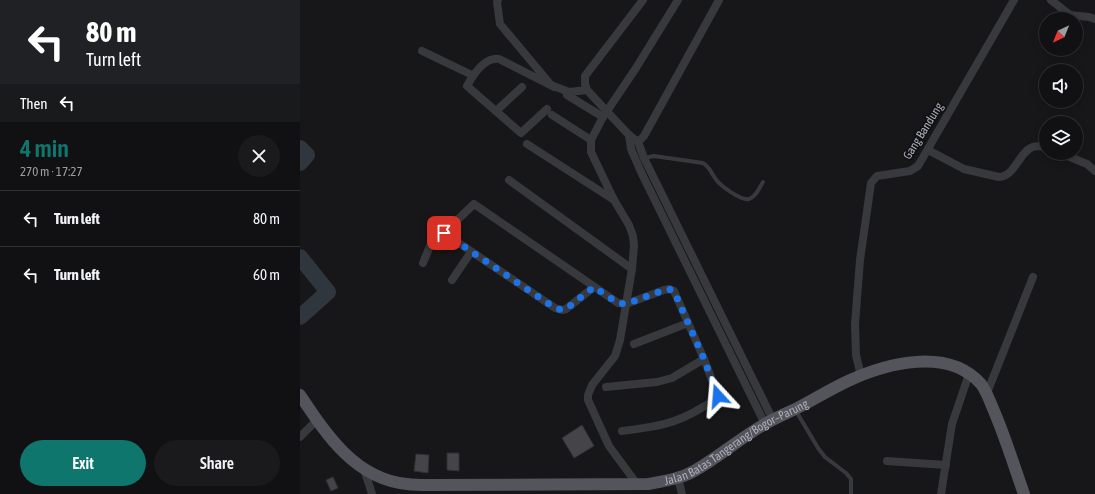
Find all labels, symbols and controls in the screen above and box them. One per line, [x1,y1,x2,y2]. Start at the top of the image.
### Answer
north arrow [1039,12,1083,56]
map controls [1039,12,1083,160]
icon: left [20,16,72,68]
text: 80 m [86,16,136,48]
text: Turn left [86,49,141,70]
button: sound [1039,64,1083,108]
icon: left [56,92,78,114]
text: Then [20,95,48,112]
street label: Gang Bandung [900,99,946,162]
button: layers [1039,116,1083,160]
text: 4 min [20,135,69,162]
button: close [238,135,280,177]
text: 270 m · 17:27 [20,164,83,179]
icon: left [20,208,42,230]
text: Turn left [54,210,100,227]
text: 80 m [253,210,280,227]
pin [427,216,461,250]
icon: arrive [433,222,455,244]
icon: left [20,264,42,286]
text: Turn left [54,266,100,283]
text: 60 m [253,266,280,283]
position arrow [697,375,739,417]
street label: Jalan Batas Tangerang/Bogor–Parung [663,396,811,488]
button: Exit [20,440,146,486]
button: Share [154,440,280,486]

